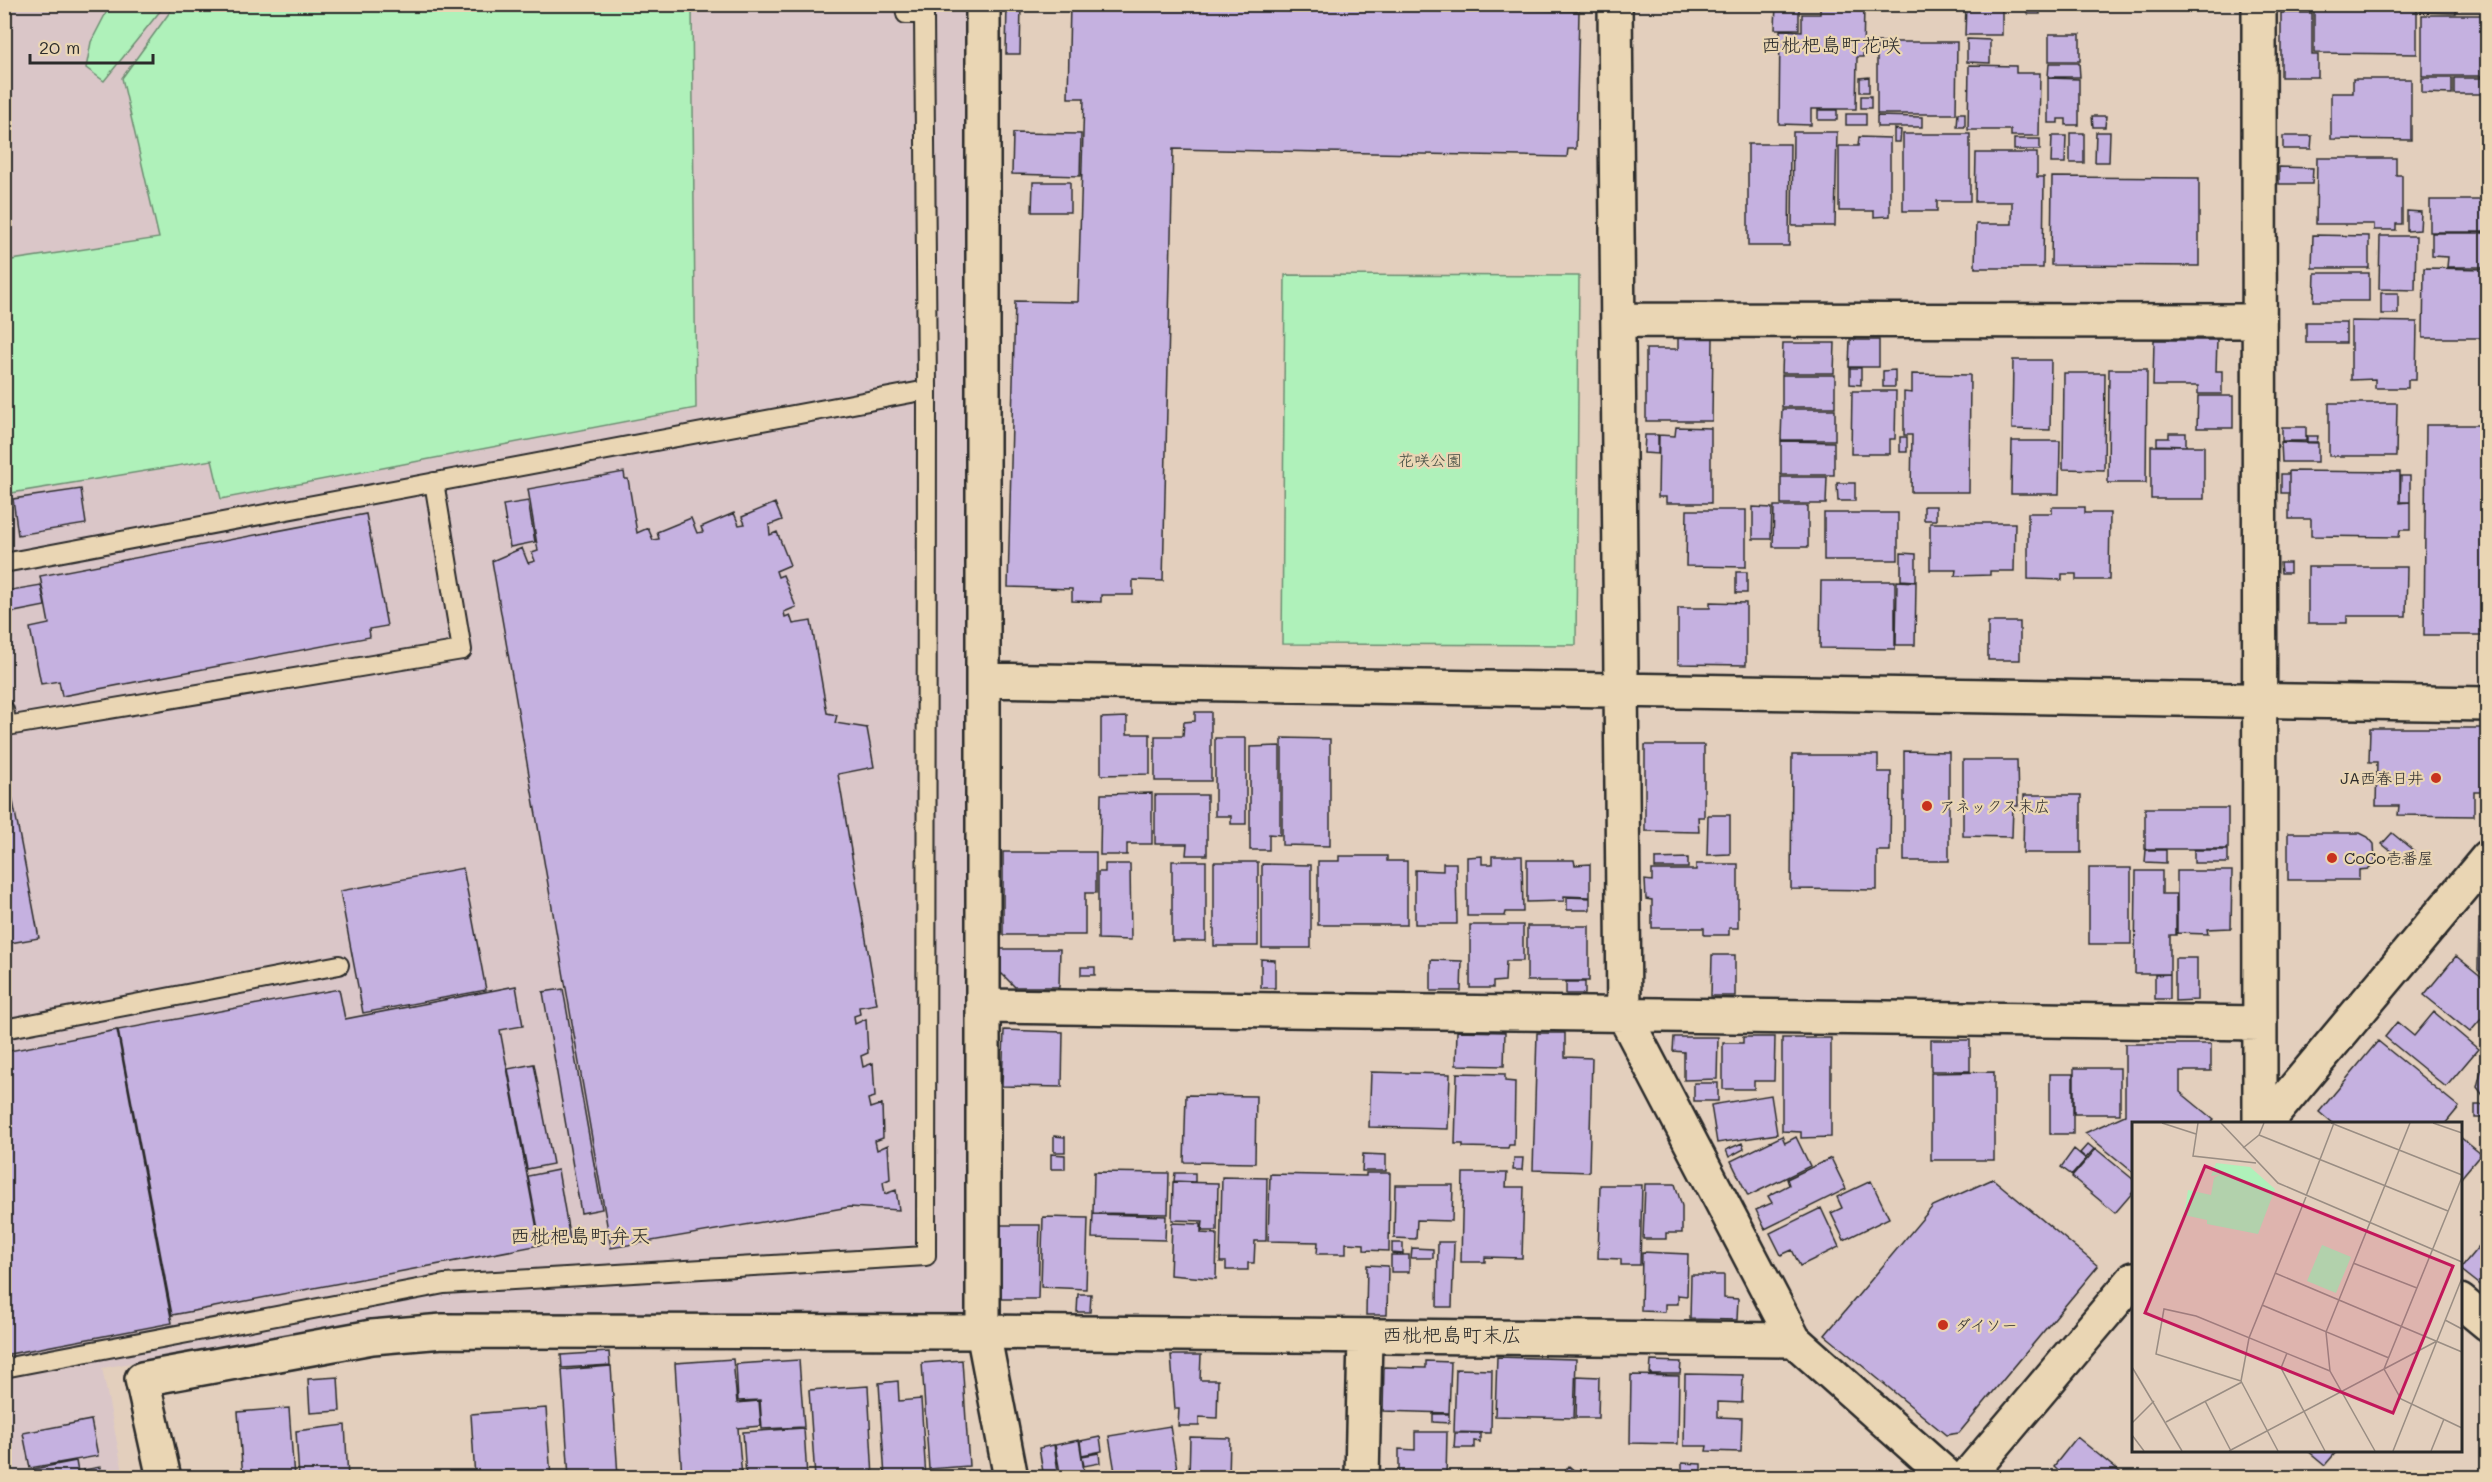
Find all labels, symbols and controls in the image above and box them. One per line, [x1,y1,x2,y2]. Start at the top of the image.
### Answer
scale bar [30,27,153,65]
district label: 西枇杷島町花咲 [1761,31,1901,57]
text: 20 m [39,35,80,59]
park label: 花咲公園 [1398,449,1462,470]
place label: JA西春日井 [2340,767,2424,788]
marker: JA西春日井 [2429,771,2443,785]
place label: アネックス末広 [1939,795,2050,816]
marker: アネックス末広 [1920,799,1934,813]
place label: CoCo壱番屋 [2344,847,2434,868]
marker: CoCo壱番屋 [2325,851,2339,865]
inset map [2132,1122,2462,1452]
district label: 西枇杷島町弁天 [510,1222,650,1248]
place label: ダイソー [1955,1314,2017,1335]
marker: ダイソー [1936,1318,1950,1332]
district label: 西枇杷島町末広 [1382,1321,1522,1347]

